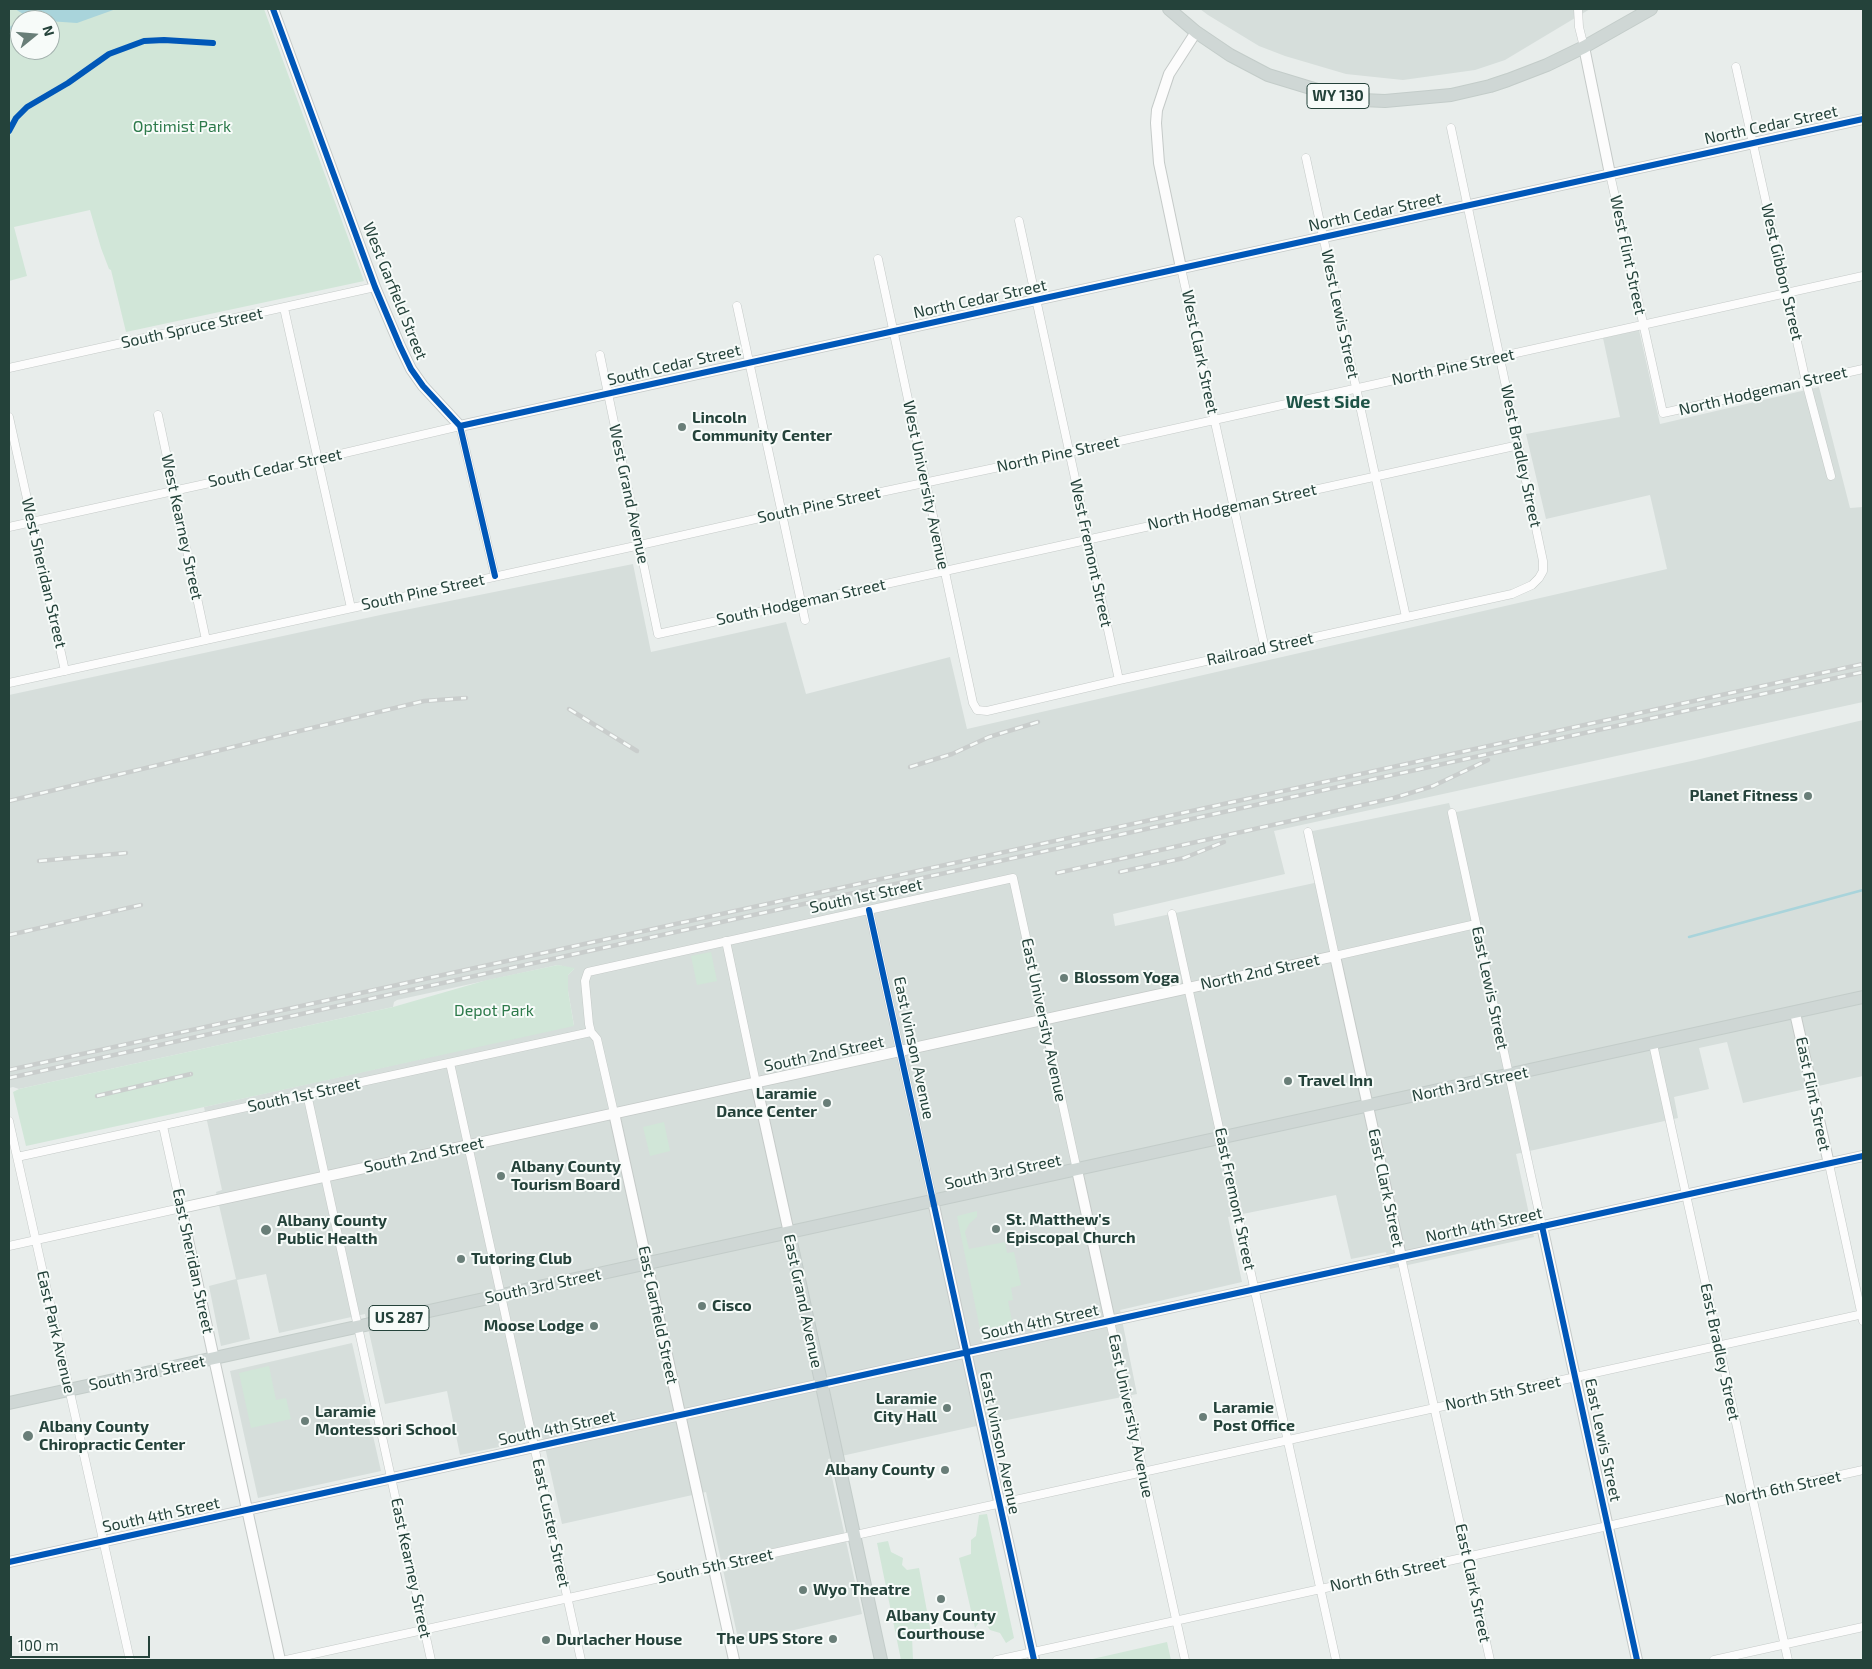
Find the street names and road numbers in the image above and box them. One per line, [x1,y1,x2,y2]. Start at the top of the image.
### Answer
road number: WY 130 [1307,84,1369,108]
street label: North Cedar Street [1703,101,1839,149]
street label: North Cedar Street [1307,188,1443,236]
street label: West Flint Street [1606,193,1650,317]
street label: West Gibbon Street [1757,202,1807,342]
street label: West Garfield Street [359,219,431,363]
street label: West Lewis Street [1317,248,1363,380]
street label: North Cedar Street [912,275,1048,323]
street label: West Clark Street [1177,288,1223,416]
street label: South Spruce Street [119,304,265,352]
street label: South Cedar Street [605,340,743,390]
street label: North Pine Street [1390,345,1516,389]
street label: North Hodgeman Street [1677,362,1849,420]
street label: West Bradley Street [1497,383,1545,529]
street label: West University Avenue [899,399,953,571]
street label: West Grand Avenue [605,422,653,566]
street label: North Pine Street [995,432,1121,476]
street label: South Cedar Street [206,444,344,492]
street label: West Kearney Street [157,452,207,602]
street label: West Fremont Street [1066,477,1116,629]
street label: North Hodgeman Street [1146,480,1318,534]
street label: South Pine Street [756,483,882,527]
street label: West Sheridan Street [17,496,71,650]
street label: South Pine Street [360,570,486,614]
street label: South Hodgeman Street [715,575,887,629]
street label: Railroad Street [1205,628,1315,670]
street label: South 1st Street [808,875,924,917]
street label: East Lewis Street [1468,925,1512,1051]
street label: East University Avenue [1017,936,1071,1104]
street label: North 2nd Street [1199,950,1321,994]
street label: East Ivinson Avenue [890,975,938,1121]
street label: South 2nd Street [763,1032,885,1076]
street label: East Flint Street [1792,1035,1834,1153]
street label: North 3rd Street [1410,1062,1530,1106]
street label: South 1st Street [246,1074,362,1116]
street label: East Fremont Street [1211,1126,1259,1272]
street label: East Clark Street [1364,1127,1408,1249]
street label: South 2nd Street [363,1133,485,1177]
street label: South 3rd Street [943,1150,1063,1194]
street label: East Sheridan Street [168,1187,218,1335]
street label: North 4th Street [1424,1203,1544,1247]
street label: East Grand Avenue [779,1232,827,1370]
street label: East Garfield Street [634,1244,682,1386]
street label: South 3rd Street [483,1264,603,1308]
street label: East Park Avenue [33,1269,79,1395]
street label: East Bradley Street [1696,1282,1744,1422]
street label: South 4th Street [980,1300,1100,1344]
road number: US 287 [369,1306,429,1330]
street label: East University Avenue [1104,1332,1158,1500]
street label: South 3rd Street [87,1351,207,1395]
street label: East Ivinson Avenue [976,1370,1024,1516]
street label: North 5th Street [1443,1371,1563,1415]
street label: East Lewis Street [1581,1377,1625,1503]
street label: South 4th Street [497,1406,617,1450]
street label: East Custer Street [528,1457,574,1589]
street label: North 6th Street [1723,1466,1843,1510]
street label: South 4th Street [101,1493,221,1537]
street label: East Kearney Street [387,1496,435,1640]
street label: East Clark Street [1451,1522,1495,1644]
street label: South 5th Street [655,1544,775,1588]
street label: North 6th Street [1328,1552,1448,1596]

